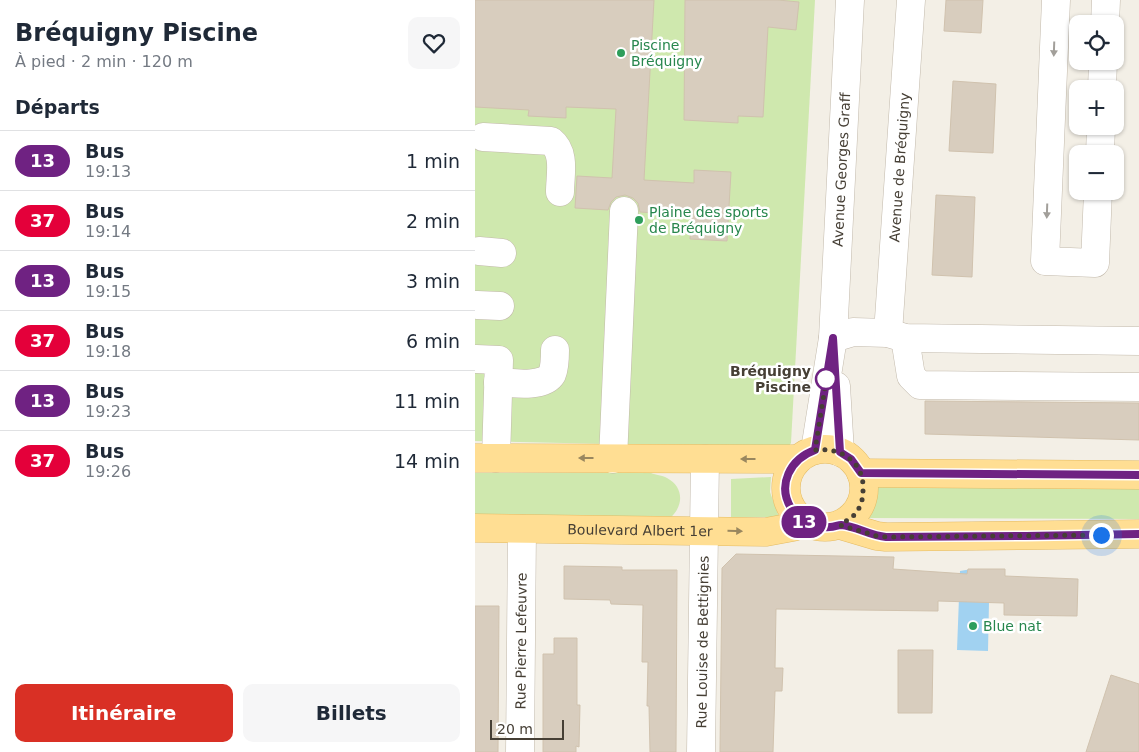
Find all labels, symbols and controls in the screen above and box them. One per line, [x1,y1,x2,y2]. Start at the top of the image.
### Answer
map controls [1069,15,1124,200]
button: locate [1069,15,1124,70]
button: heart [408,17,460,69]
text: Bréquigny Piscine [15,19,258,47]
place label: Piscine Bréquigny [631,37,702,69]
one-way arrow [1049,41,1057,57]
marker: Piscine Bréquigny [615,47,627,59]
text: À pied · 2 min · 120 m [15,52,193,71]
button: + [1069,80,1124,135]
street label: Avenue Georges Graff [830,92,853,247]
street label: Avenue de Bréquigny [886,92,913,243]
text: Départs [15,96,100,118]
text: Bus [85,140,124,162]
button: − [1069,145,1124,200]
text: 13 [30,150,55,171]
text: 1 min [406,150,460,172]
text: 19:13 [85,162,131,181]
text: Bus [85,200,124,222]
one-way arrow [1043,203,1051,219]
place label: Plaine des sports de Bréquigny [649,204,768,236]
text: 37 [30,210,55,231]
text: 2 min [406,210,460,232]
marker: Plaine des sports de Bréquigny [633,214,645,226]
text: 19:14 [85,222,131,241]
text: Bus [85,260,124,282]
text: 13 [30,270,55,291]
text: 3 min [406,270,460,292]
text: 19:15 [85,282,131,301]
text: Bus [85,320,124,342]
text: 37 [30,330,55,351]
text: 6 min [406,330,460,352]
text: 19:18 [85,342,131,361]
place label: Bréquigny Piscine [730,363,811,395]
marker: Bréquigny Piscine [815,368,837,390]
text: Bus [85,380,124,402]
text: 13 [30,390,55,411]
text: 11 min [394,390,460,412]
text: 19:23 [85,402,131,421]
text: Bus [85,440,124,462]
text: 37 [30,450,55,471]
text: 14 min [394,450,460,472]
one-way arrow [578,454,594,462]
one-way arrow [740,455,756,463]
text: 19:26 [85,462,131,481]
line badge: 13 [781,506,827,538]
text: 13 [791,511,817,532]
street label: Boulevard Albert 1er [567,521,713,539]
your location [1089,523,1114,548]
one-way arrow [727,527,743,535]
street label: Rue Louise de Bettignies [693,555,712,729]
street label: Rue Pierre Lefeuvre [512,573,530,709]
place label: Blue nat [983,618,1042,634]
marker: Blue nat [967,620,979,632]
button: Itinéraire [15,684,233,742]
button: Billets [243,684,460,742]
scale bar [490,717,564,740]
text: 20 m [497,721,533,737]

